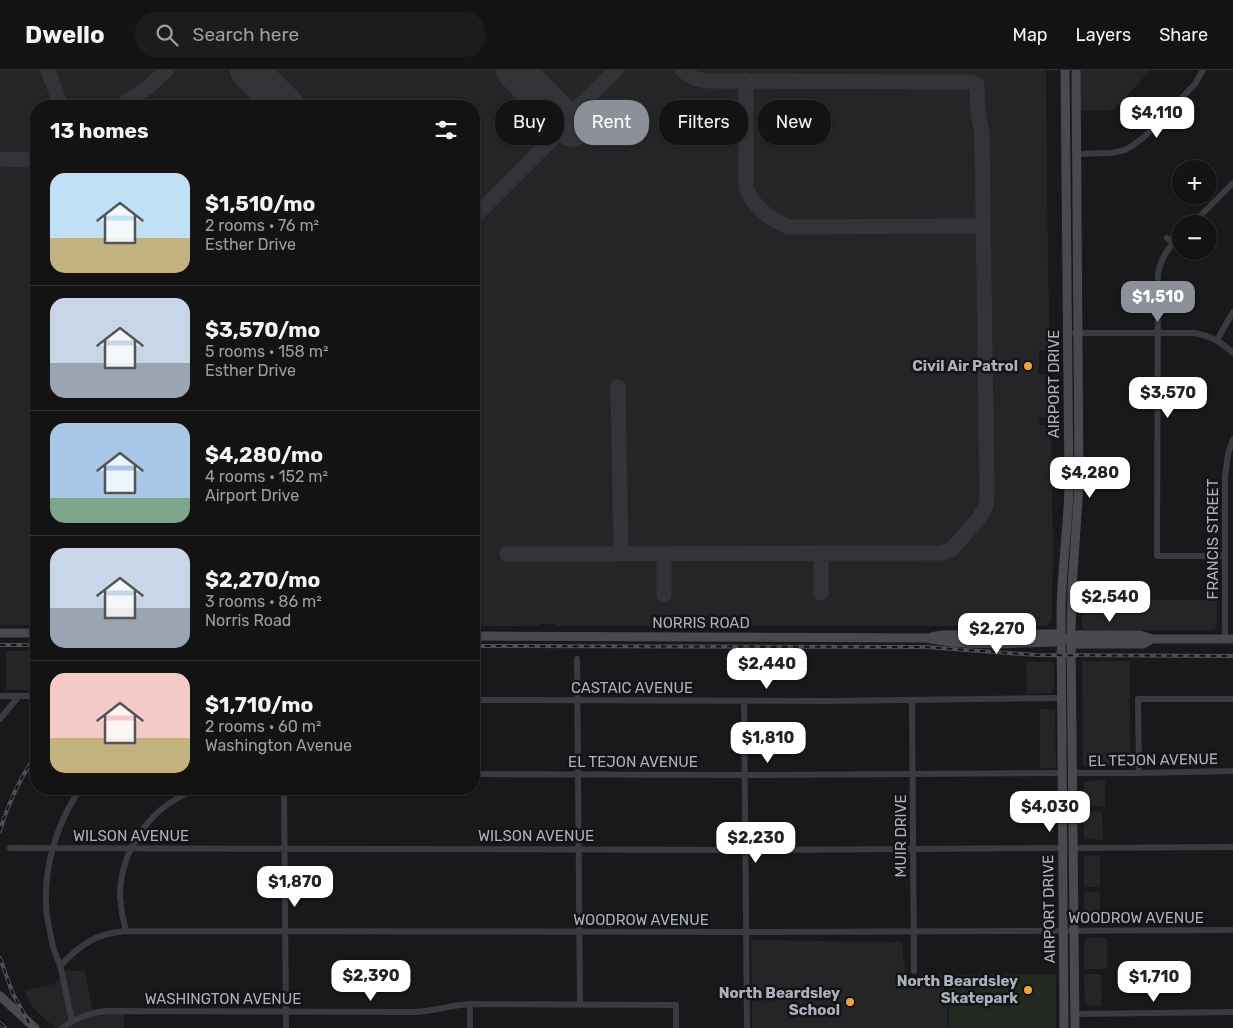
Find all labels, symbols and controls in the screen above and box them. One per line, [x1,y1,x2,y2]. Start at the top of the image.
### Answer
search box [135,12,485,57]
text: Dwello [25,21,105,49]
icon: search [153,21,181,49]
text: Search here [193,23,299,46]
text: Map [1013,24,1048,46]
text: Layers [1076,24,1131,46]
text: Share [1159,24,1208,46]
pin: $4,110 [1116,97,1198,139]
chip: Buy [495,100,564,145]
chip: Rent [574,100,649,145]
chip: Filters [659,100,748,145]
chip: New [758,100,831,145]
text: $4,110 [1131,103,1183,122]
icon: filters [432,116,460,144]
text: 13 homes [50,118,149,143]
map controls [1172,160,1217,260]
button: + [1172,160,1217,205]
text: $1,510/mo [205,191,315,216]
icon: home [90,193,150,253]
button: − [1172,215,1217,260]
text: 2 rooms · 76 m² [205,216,319,235]
text: Esther Drive [205,235,296,254]
pin: $1,510 [1117,280,1199,323]
text: $1,510 [1132,287,1184,306]
text: $3,570/mo [205,317,320,342]
icon: home [90,318,150,378]
street label: AIRPORT DRIVE [1045,330,1063,438]
text: 5 rooms · 158 m² [205,342,328,361]
place label: Civil Air Patrol [912,357,1018,375]
marker: Civil Air Patrol [1022,360,1034,372]
text: Esther Drive [205,361,296,380]
pin: $3,570 [1127,376,1209,419]
text: $3,570 [1140,383,1196,402]
text: $4,280/mo [205,442,323,467]
icon: home [90,443,150,503]
pin: $4,280 [1049,456,1131,499]
text: $4,280 [1061,463,1119,482]
text: 4 rooms · 152 m² [205,467,328,486]
street label: FRANCIS STREET [1204,478,1222,599]
text: Airport Drive [205,486,299,505]
text: $2,270/mo [205,567,320,592]
icon: home [90,568,150,628]
pin: $2,540 [1069,580,1151,623]
text: $2,540 [1081,587,1139,606]
text: 3 rooms · 86 m² [205,592,322,611]
text: Norris Road [205,611,291,630]
pin: $2,270 [956,612,1038,655]
street label: NORRIS ROAD [652,614,750,632]
text: $2,270 [969,619,1025,638]
pin: $2,440 [726,648,808,690]
text: $2,440 [738,654,796,673]
street label: CASTAIC AVENUE [571,679,693,697]
text: $1,710/mo [205,692,313,717]
icon: home [90,693,150,753]
text: 2 rooms · 60 m² [205,717,322,736]
pin: $1,810 [727,722,809,764]
text: $1,810 [742,728,794,747]
text: Washington Avenue [205,736,352,755]
street label: EL TEJON AVENUE [1088,750,1218,770]
street label: EL TEJON AVENUE [568,753,698,771]
pin: $4,030 [1009,790,1091,833]
street label: MUIR DRIVE [892,794,910,878]
text: $4,030 [1021,797,1079,816]
pin: $2,230 [715,822,797,864]
street label: WILSON AVENUE [73,827,189,845]
street label: WILSON AVENUE [478,827,594,845]
text: $2,230 [727,828,785,847]
street label: AIRPORT DRIVE [1039,855,1059,963]
pin: $1,870 [254,866,336,908]
text: $1,870 [268,872,322,891]
street label: WOODROW AVENUE [1068,909,1204,927]
street label: WOODROW AVENUE [573,911,709,929]
pin: $2,390 [330,960,412,1002]
pin: $1,710 [1113,960,1195,1003]
text: $2,390 [342,966,400,985]
text: $1,710 [1129,967,1179,986]
place label: North Beardsley Skatepark [897,972,1018,1007]
place label: North Beardsley School [719,984,840,1019]
marker: North Beardsley Skatepark [1022,984,1034,996]
street label: WASHINGTON AVENUE [145,990,301,1008]
marker: North Beardsley School [844,996,856,1008]

